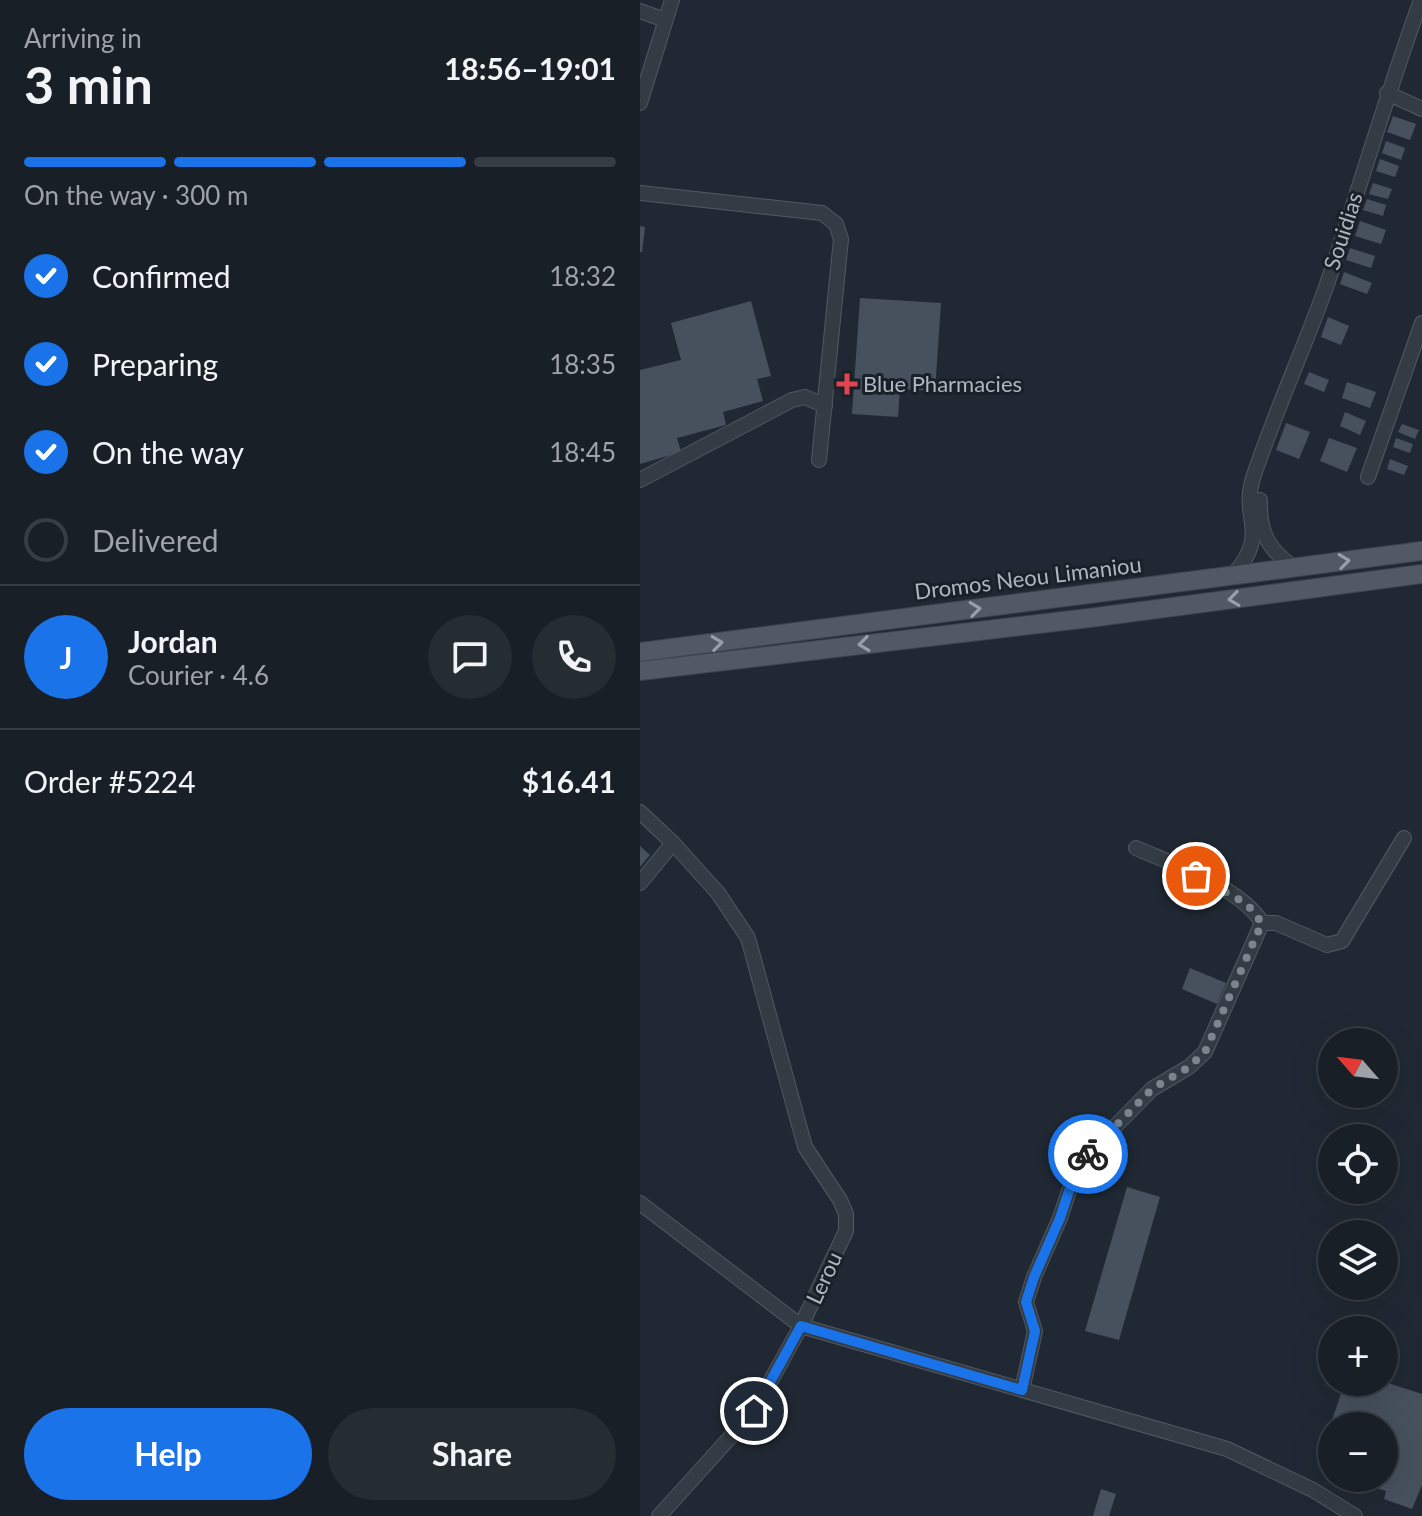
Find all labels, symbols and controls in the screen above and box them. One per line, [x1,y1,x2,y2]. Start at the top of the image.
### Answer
text: Arriving in [24,22,142,54]
text: 18:56–19:01 [444,50,616,86]
text: 3 min [24,53,153,115]
text: On the way · 300 m [24,179,248,211]
street label: Souidias [1317,189,1368,273]
icon: check [24,254,68,298]
text: Confirmed [92,258,231,294]
text: 18:32 [549,260,616,292]
icon: check [24,342,68,386]
text: Preparing [92,346,218,382]
text: 18:35 [549,348,616,380]
place label: Blue Pharmacies [863,370,1022,397]
marker: Blue Pharmacies [838,375,856,393]
icon: check [24,430,68,474]
text: On the way [92,434,244,470]
text: 18:45 [549,436,616,468]
text: Delivered [92,522,219,558]
street label: Dromos Neou Limaniou [913,550,1143,605]
one-way arrow [1337,553,1351,570]
one-way arrow [1227,590,1241,607]
one-way arrow [969,601,982,618]
button: chat [428,615,512,699]
button: phone [532,615,616,699]
text: Jordan [128,623,218,659]
one-way arrow [711,635,724,652]
one-way arrow [858,636,871,653]
text: J [60,639,72,675]
text: Courier · 4.6 [128,659,269,691]
text: Order #5224 [24,763,196,799]
text: $16.41 [522,763,616,799]
pin [1162,842,1230,910]
icon: bag [1174,854,1218,898]
north arrow [1318,1028,1398,1108]
map controls [1318,1028,1398,1492]
courier [1048,1114,1128,1194]
button: locate [1318,1124,1398,1204]
icon: bike [1066,1132,1110,1176]
button: layers [1318,1220,1398,1300]
street label: Lerou [800,1247,847,1308]
button: + [1318,1316,1398,1396]
pin [720,1377,788,1445]
icon: home [732,1389,776,1433]
button: Help [24,1408,312,1500]
button: Share [328,1408,616,1500]
button: − [1318,1412,1398,1492]

